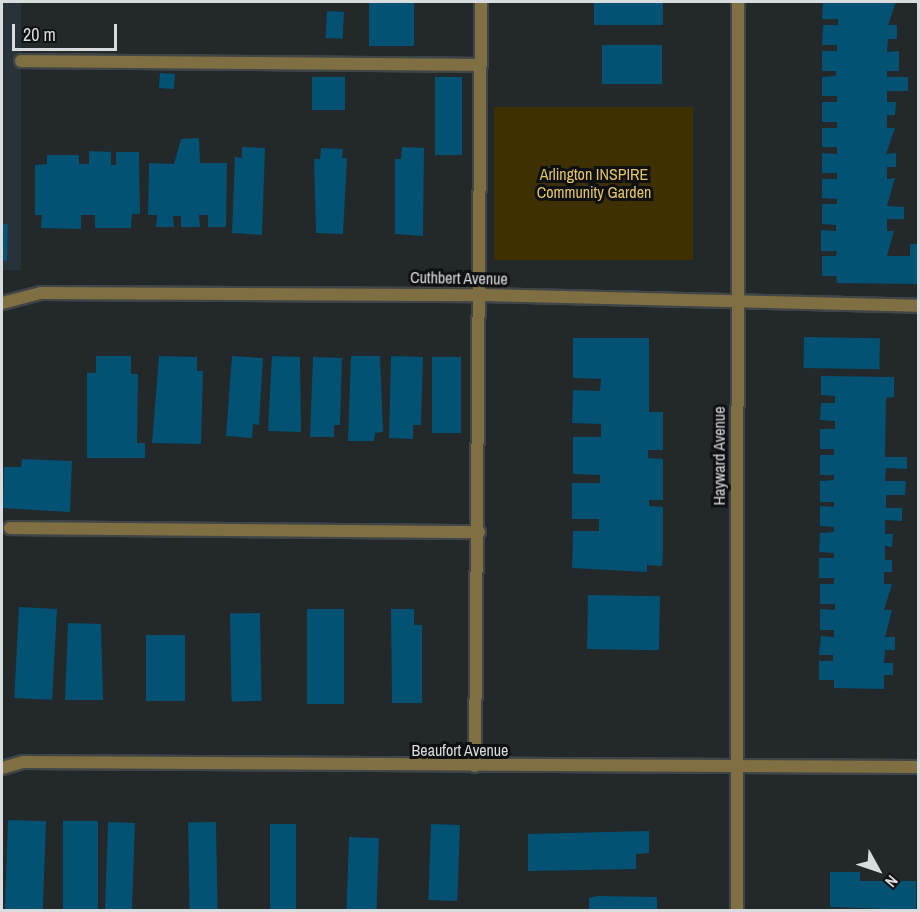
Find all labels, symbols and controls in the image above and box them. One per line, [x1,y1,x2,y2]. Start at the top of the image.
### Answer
scale bar [15,12,120,50]
text: 20 m [23,22,56,47]
park label: Arlington INSPIRE Community Garden [537,164,651,202]
street label: Cuthbert Avenue [410,268,508,288]
street label: Hayward Avenue [709,406,729,506]
street label: Beaufort Avenue [411,740,509,760]
north arrow [848,840,908,900]
text: N [880,871,903,892]

